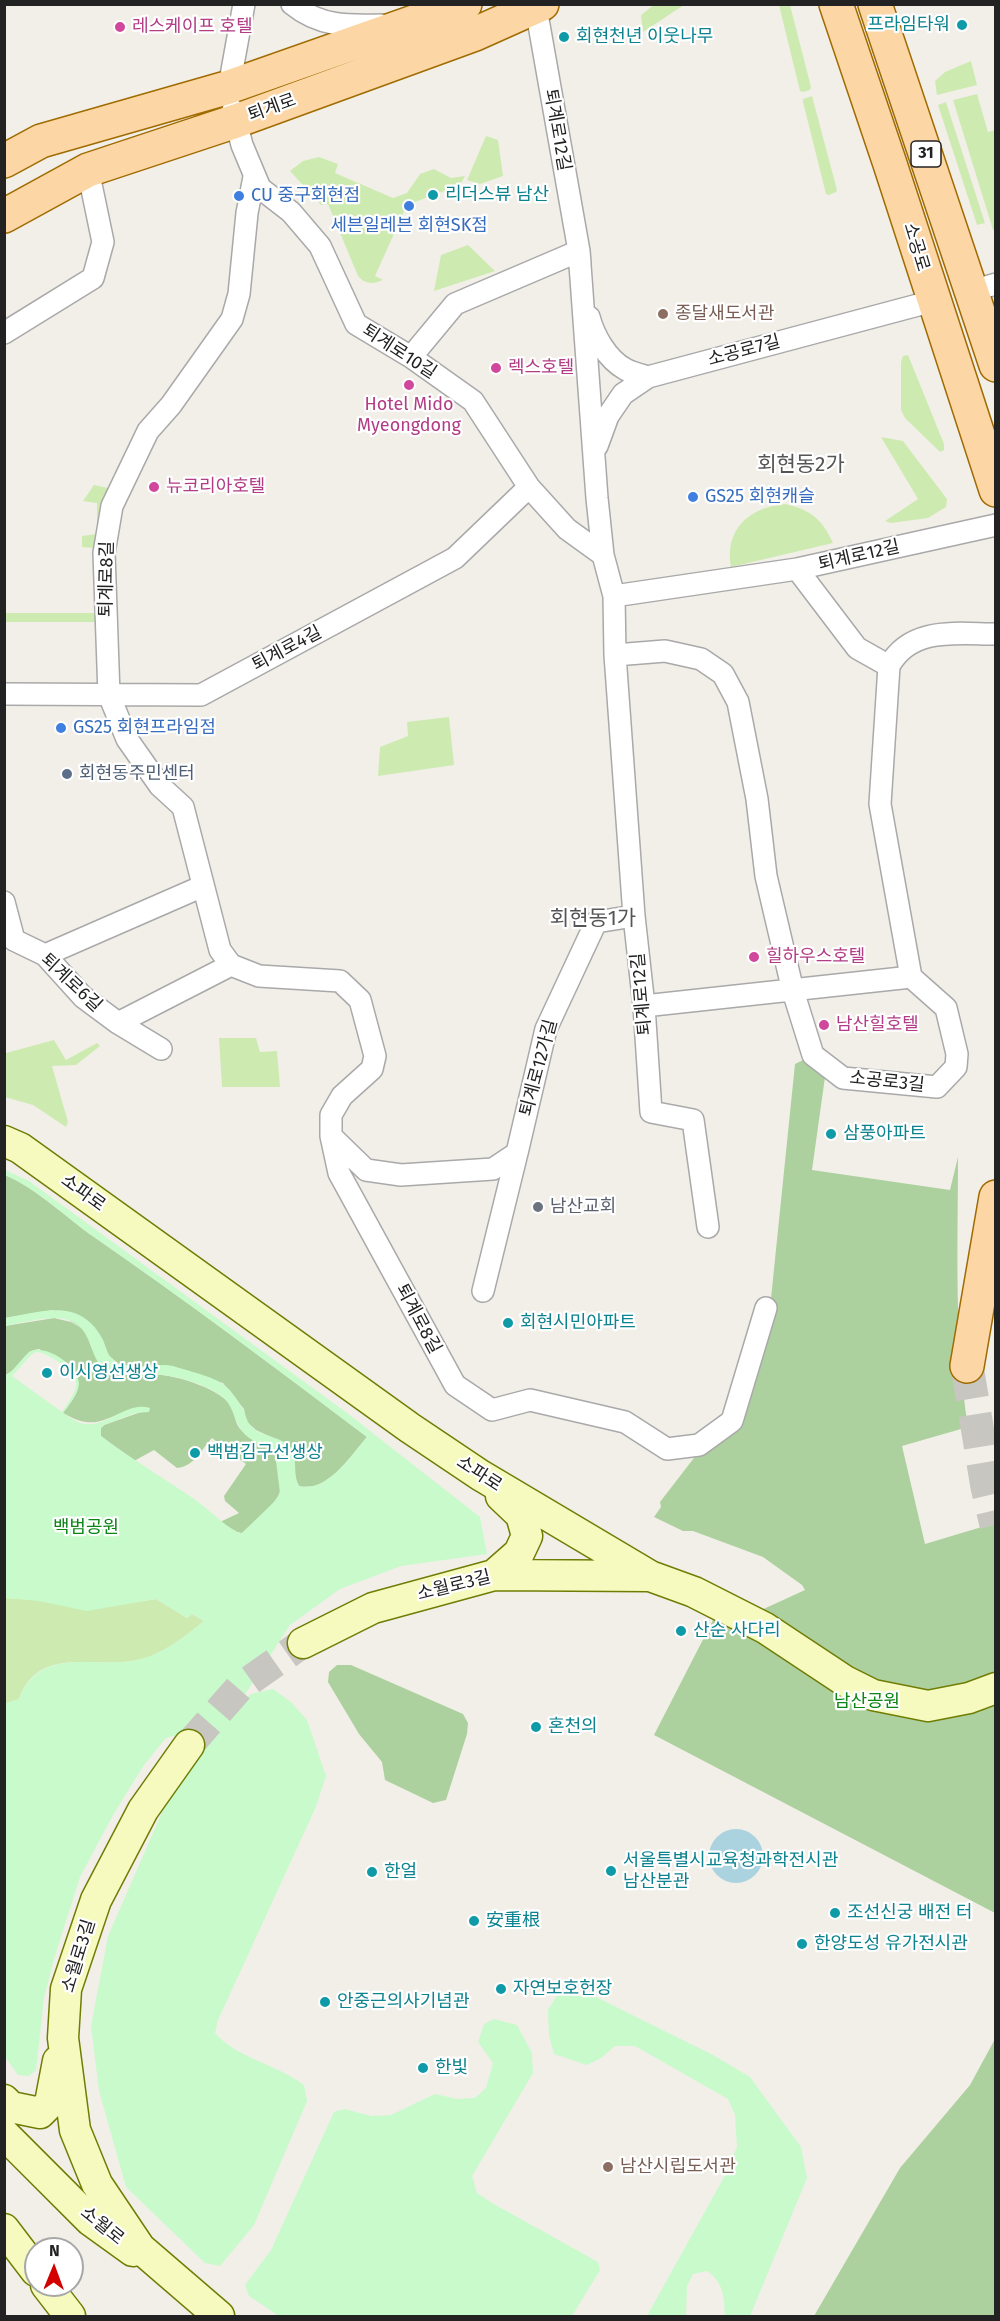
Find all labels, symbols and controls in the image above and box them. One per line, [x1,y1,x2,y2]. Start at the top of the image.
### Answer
place label: 프라임타워 [867,14,950,36]
place label: 레스케이프 호텔 [132,16,253,38]
marker: 프라임타워 [955,18,969,32]
marker: 레스케이프 호텔 [113,20,127,34]
place label: 회현천년 이웃나무 [576,26,713,48]
marker: 회현천년 이웃나무 [557,30,571,44]
street label: 퇴계로12길 [539,87,575,173]
street label: 퇴계로 [245,89,299,127]
road number: 31 [911,141,941,167]
place label: 리더스뷰 남산 [445,184,549,206]
place label: CU 중구회현점 [251,185,360,207]
marker: 리더스뷰 남산 [426,188,440,202]
marker: CU 중구회현점 [232,189,246,203]
marker: 세븐일레븐 회현SK점 [402,199,416,213]
place label: 세븐일레븐 회현SK점 [330,215,488,237]
street label: 소공로 [898,220,934,274]
place label: 종달새도서관 [675,303,774,325]
marker: 종달새도서관 [656,307,670,321]
street label: 퇴계로10길 [358,320,440,384]
street label: 소공로7길 [705,331,783,371]
place label: 렉스호텔 [508,357,574,379]
marker: 렉스호텔 [489,361,503,375]
marker: Hotel Mido Myeongdong [402,378,416,392]
place label: Hotel Mido Myeongdong [357,394,461,436]
district label: 회현동2가 [757,452,845,478]
place label: 뉴코리아호텔 [166,476,265,498]
marker: 뉴코리아호텔 [147,480,161,494]
place label: GS25 회현캐슬 [705,486,815,508]
marker: GS25 회현캐슬 [686,490,700,504]
street label: 퇴계로12길 [816,536,902,576]
street label: 퇴계로8길 [96,541,118,617]
street label: 퇴계로4길 [248,622,326,676]
place label: GS25 회현프라임점 [73,717,216,739]
marker: GS25 회현프라임점 [54,721,68,735]
place label: 회현동주민센터 [79,763,195,785]
marker: 회현동주민센터 [60,767,74,781]
district label: 회현동1가 [550,906,636,932]
place label: 힐하우스호텔 [766,946,865,968]
street label: 퇴계로6길 [36,949,106,1017]
marker: 힐하우스호텔 [747,950,761,964]
street label: 퇴계로12길 [628,952,656,1036]
place label: 남산힐호텔 [836,1014,919,1036]
street label: 퇴계로12가길 [516,1017,562,1119]
marker: 남산힐호텔 [817,1018,831,1032]
street label: 소공로3길 [848,1067,926,1097]
place label: 삼풍아파트 [843,1123,926,1145]
marker: 삼풍아파트 [824,1127,838,1141]
street label: 소파로 [57,1170,109,1216]
place label: 남산교회 [550,1196,616,1218]
marker: 남산교회 [531,1200,545,1214]
street label: 퇴계로8길 [391,1280,445,1358]
place label: 회현시민아파트 [520,1312,636,1334]
marker: 회현시민아파트 [501,1316,515,1330]
place label: 이시영선생상 [59,1362,158,1384]
marker: 이시영선생상 [40,1366,54,1380]
place label: 백범김구선생상 [207,1442,323,1464]
marker: 백범김구선생상 [188,1446,202,1460]
street label: 소파로 [452,1451,506,1497]
park label: 백범공원 [53,1517,119,1539]
street label: 소월로3길 [415,1566,493,1606]
place label: 산순 사다리 [693,1620,781,1642]
marker: 산순 사다리 [674,1624,688,1638]
park label: 남산공원 [834,1691,900,1713]
place label: 혼천의 [548,1716,598,1738]
marker: 혼천의 [529,1720,543,1734]
place label: 서울특별시교육청과학전시관 남산분관 [623,1850,838,1892]
place label: 한얼 [384,1861,417,1883]
marker: 서울특별시교육청과학전시관 남산분관 [604,1864,618,1878]
marker: 한얼 [365,1865,379,1879]
place label: 조선신궁 배전 터 [847,1902,972,1924]
marker: 조선신궁 배전 터 [828,1906,842,1920]
place label: 安重根 [486,1910,540,1932]
marker: 安重根 [467,1914,481,1928]
street label: 소월로3길 [58,1917,100,1995]
place label: 한양도성 유가전시관 [814,1933,968,1955]
marker: 한양도성 유가전시관 [795,1937,809,1951]
place label: 자연보호헌장 [513,1978,612,2000]
marker: 자연보호헌장 [494,1982,508,1996]
place label: 안중근의사기념관 [337,1991,469,2013]
marker: 안중근의사기념관 [318,1995,332,2009]
place label: 한빛 [435,2057,468,2079]
marker: 한빛 [416,2061,430,2075]
place label: 남산시립도서관 [620,2156,736,2178]
marker: 남산시립도서관 [601,2160,615,2174]
street label: 소월로 [76,2202,128,2250]
north arrow [24,2237,84,2297]
text: N [49,2241,60,2260]

